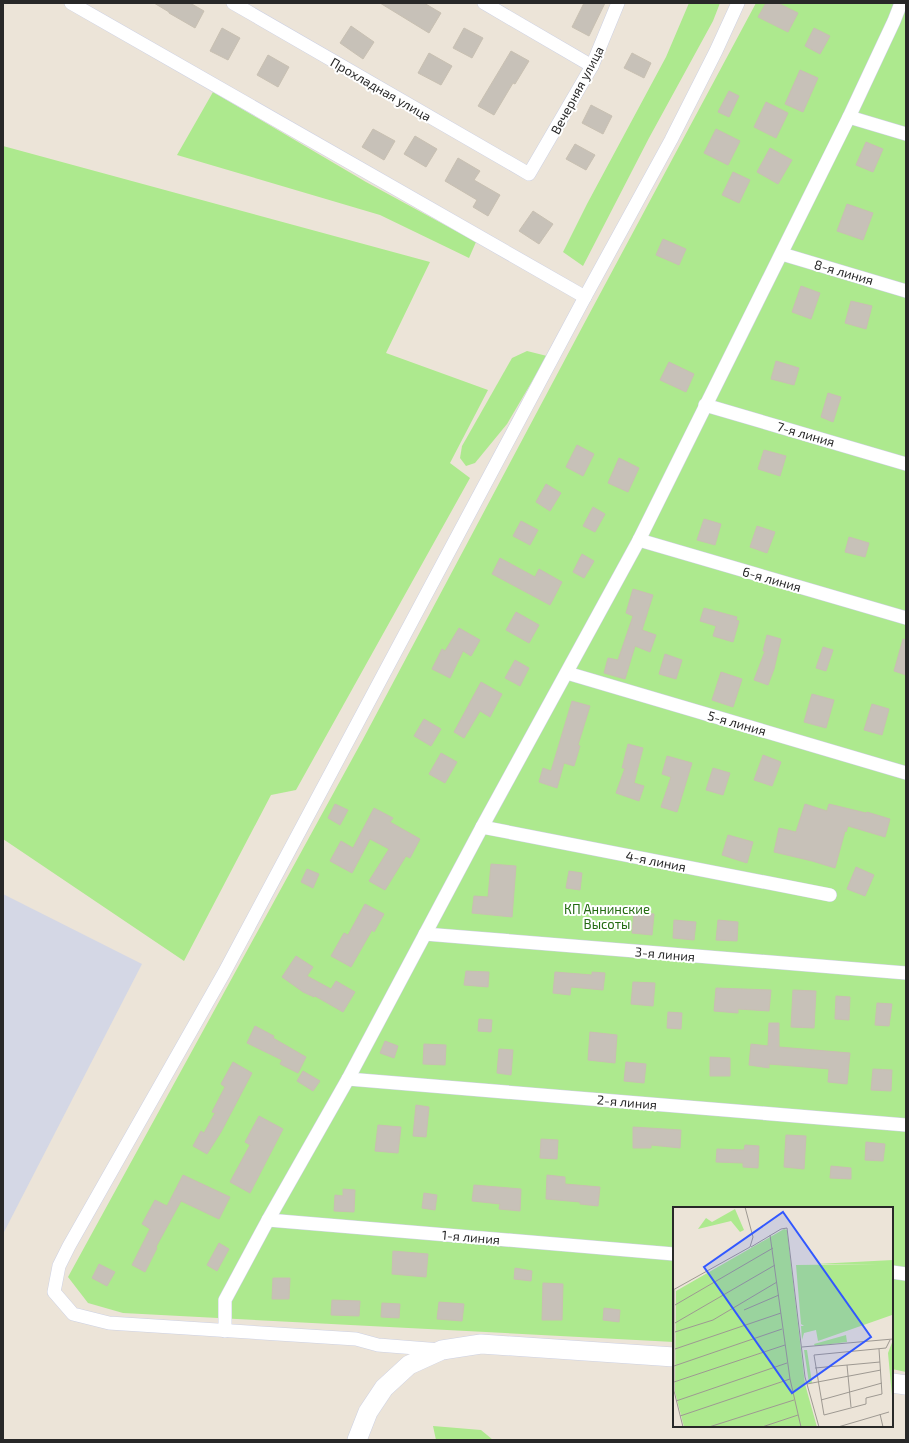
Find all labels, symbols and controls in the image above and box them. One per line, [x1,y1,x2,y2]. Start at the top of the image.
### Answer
street label: Вечерняя улица [547,43,607,137]
street label: Прохладная улица [328,54,434,124]
street label: 8-я линия [813,256,875,288]
street label: 7-я линия [775,418,837,450]
street label: 6-я линия [741,563,803,595]
street label: 5-я линия [706,707,768,739]
street label: 4-я линия [625,847,687,875]
park label: КП Аннинские Высоты [564,901,650,932]
street label: 3-я линия [634,943,696,965]
street label: 2-я линия [596,1091,658,1113]
inset map [673,1207,893,1427]
street label: 1-я линия [441,1226,501,1248]

